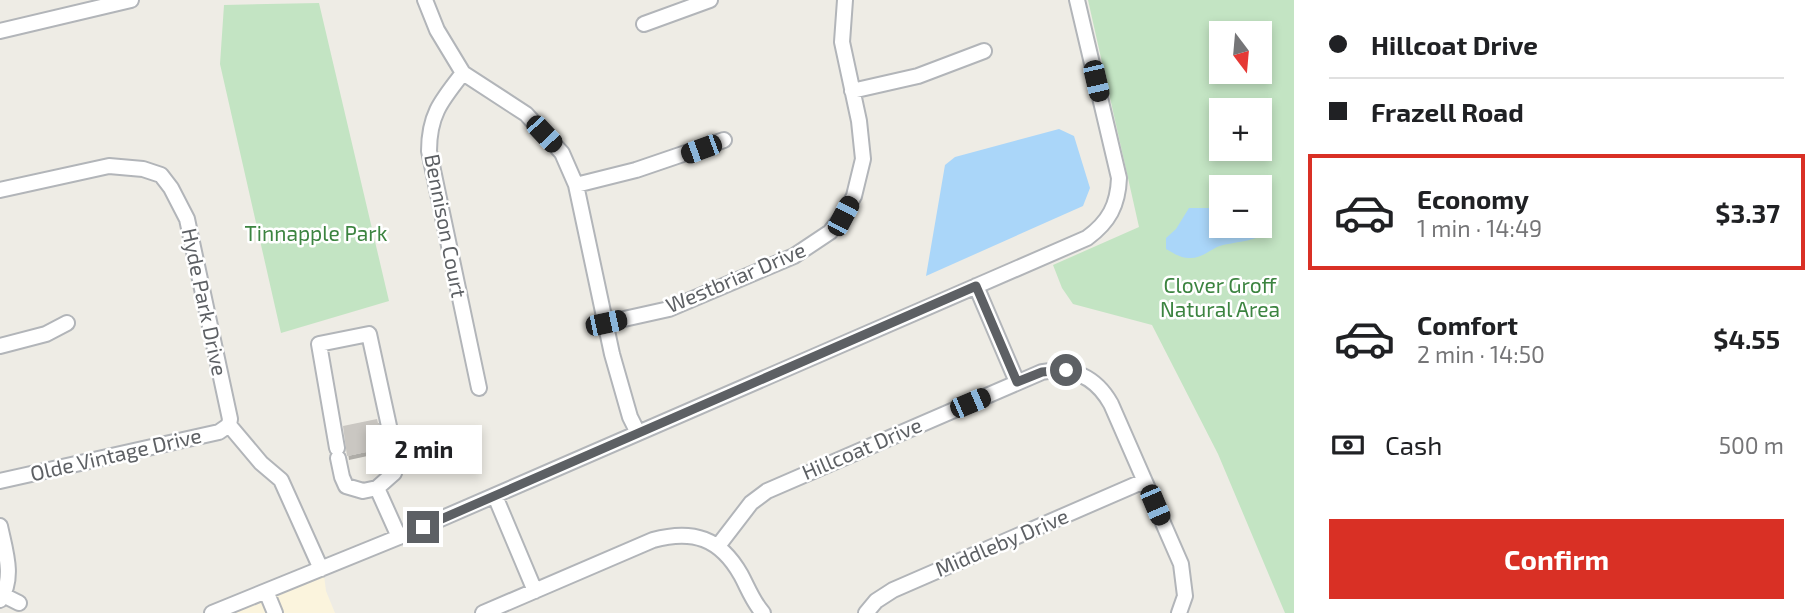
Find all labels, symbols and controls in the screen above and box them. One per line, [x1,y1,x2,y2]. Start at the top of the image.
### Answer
north arrow [1209,21,1272,84]
map controls [1209,21,1272,238]
text: Hillcoat Drive [1371,29,1538,60]
car [1082,58,1111,104]
text: Frazell Road [1371,96,1524,127]
button: + [1209,98,1272,161]
car [522,111,567,157]
car [678,132,725,166]
street label: Bennison Court [420,152,473,300]
button: − [1209,175,1272,238]
icon: car [1333,181,1396,244]
text: Economy [1417,183,1529,214]
car [824,193,863,239]
text: $3.37 [1715,197,1780,228]
text: 1 min · 14:49 [1417,214,1542,242]
park label: Tinnapple Park [245,220,388,245]
street label: Hyde Park Drive [178,226,233,378]
street label: Westbriar Drive [662,236,809,317]
park label: Clover Groff Natural Area [1160,272,1280,321]
icon: car [1333,307,1396,370]
car [584,308,629,338]
text: Comfort [1417,309,1518,340]
text: $4.55 [1713,323,1780,354]
text: 2 min · 14:50 [1417,340,1545,368]
route start [1050,354,1082,386]
car [947,385,994,421]
street label: Hillcoat Drive [798,411,925,484]
street label: Olde Vintage Drive [28,422,204,485]
callout: 2 min [365,426,481,475]
icon: cash [1329,426,1367,464]
text: Cash [1385,429,1442,460]
text: 500 m [1719,431,1784,459]
text: 2 min [395,435,453,463]
car [1138,482,1173,528]
street label: Middleby Drive [931,502,1072,581]
route end [407,511,439,543]
button: Confirm [1329,519,1784,599]

